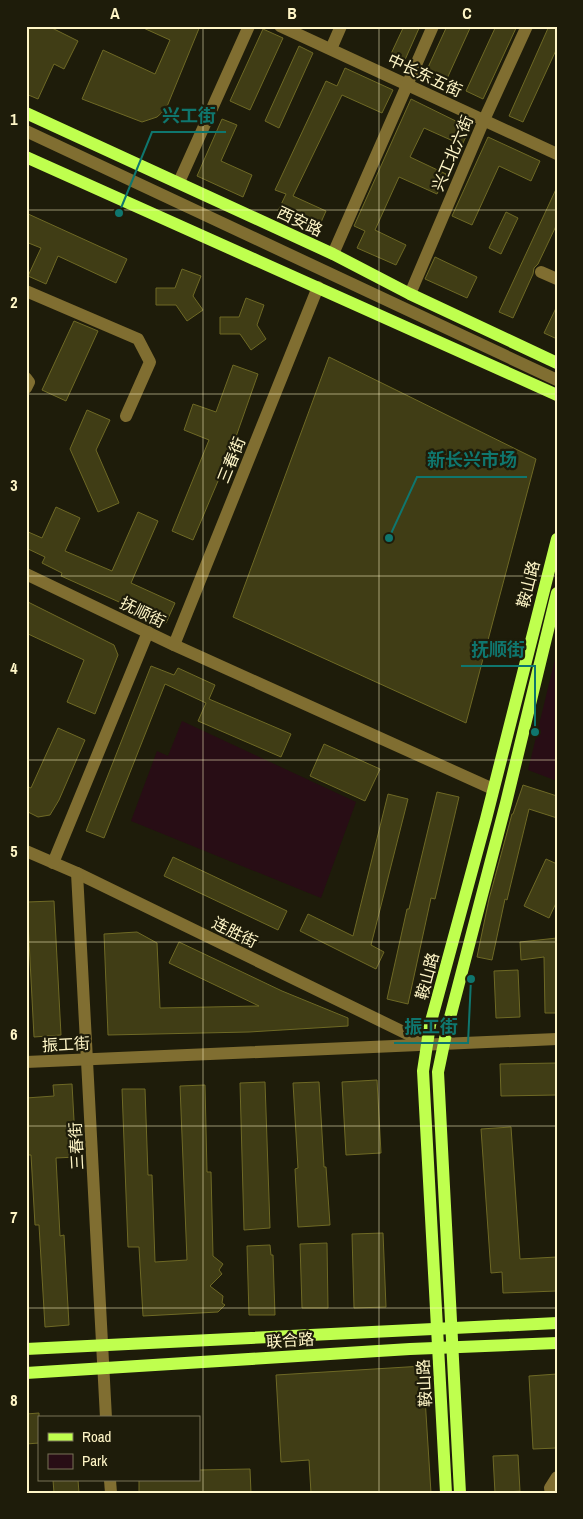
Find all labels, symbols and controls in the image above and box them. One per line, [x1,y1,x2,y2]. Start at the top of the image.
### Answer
text: A [110,2,120,24]
text: B [287,2,297,24]
text: C [462,2,472,24]
street label: 中长东五街 [384,48,466,102]
callout: 兴工街 [152,99,226,132]
text: 兴工街 [162,103,216,128]
text: 1 [10,108,18,130]
street label: 兴工北六街 [426,112,478,194]
street label: 西安路 [274,201,326,241]
text: 2 [10,291,18,313]
street label: 三春街 [212,434,250,486]
callout: 新长兴市场 [417,444,527,477]
text: 新长兴市场 [427,447,517,472]
text: 3 [10,474,18,496]
street label: 鞍山路 [512,558,544,610]
street label: 抚顺街 [117,592,169,632]
callout: 抚顺街 [461,633,535,666]
text: 抚顺街 [471,637,525,662]
text: 4 [10,657,18,679]
text: 5 [10,840,18,862]
street label: 连胜街 [209,912,261,952]
street label: 鞍山路 [410,950,444,1002]
callout: 振工街 [394,1010,468,1043]
text: 振工街 [404,1014,458,1039]
text: 6 [10,1023,18,1045]
street label: 振工街 [41,1032,91,1056]
street label: 三春街 [64,1121,88,1171]
text: 7 [10,1206,18,1228]
street label: 联合路 [265,1327,315,1353]
street label: 鞍山路 [412,1358,436,1408]
text: 8 [10,1389,18,1411]
legend [38,1416,200,1482]
text: Road [82,1426,111,1447]
text: Park [82,1450,108,1471]

